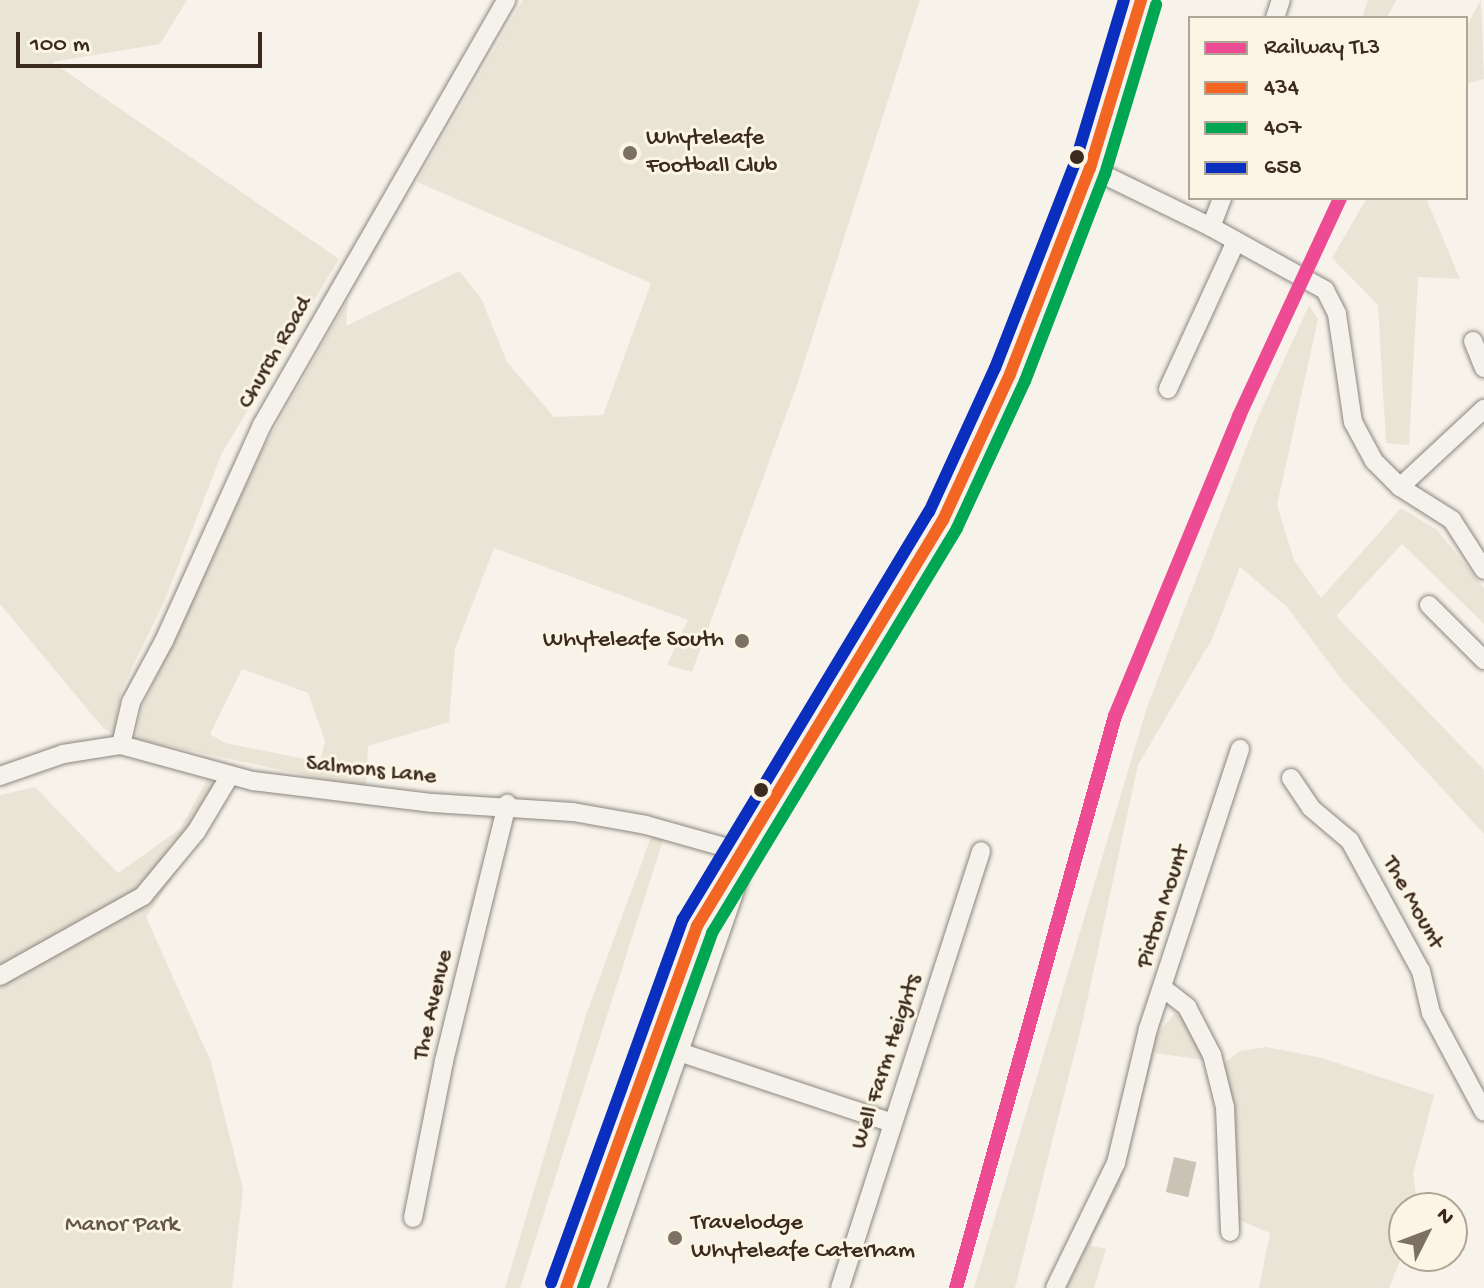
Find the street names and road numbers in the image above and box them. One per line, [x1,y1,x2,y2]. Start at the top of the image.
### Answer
street label: Church Road [232,292,320,414]
street label: Salmons Lane [304,750,438,792]
street label: Picton Mount [1131,842,1197,972]
street label: The Mount [1375,852,1449,954]
street label: The Avenue [407,947,461,1063]
street label: Well Farm Heights [845,971,929,1153]

